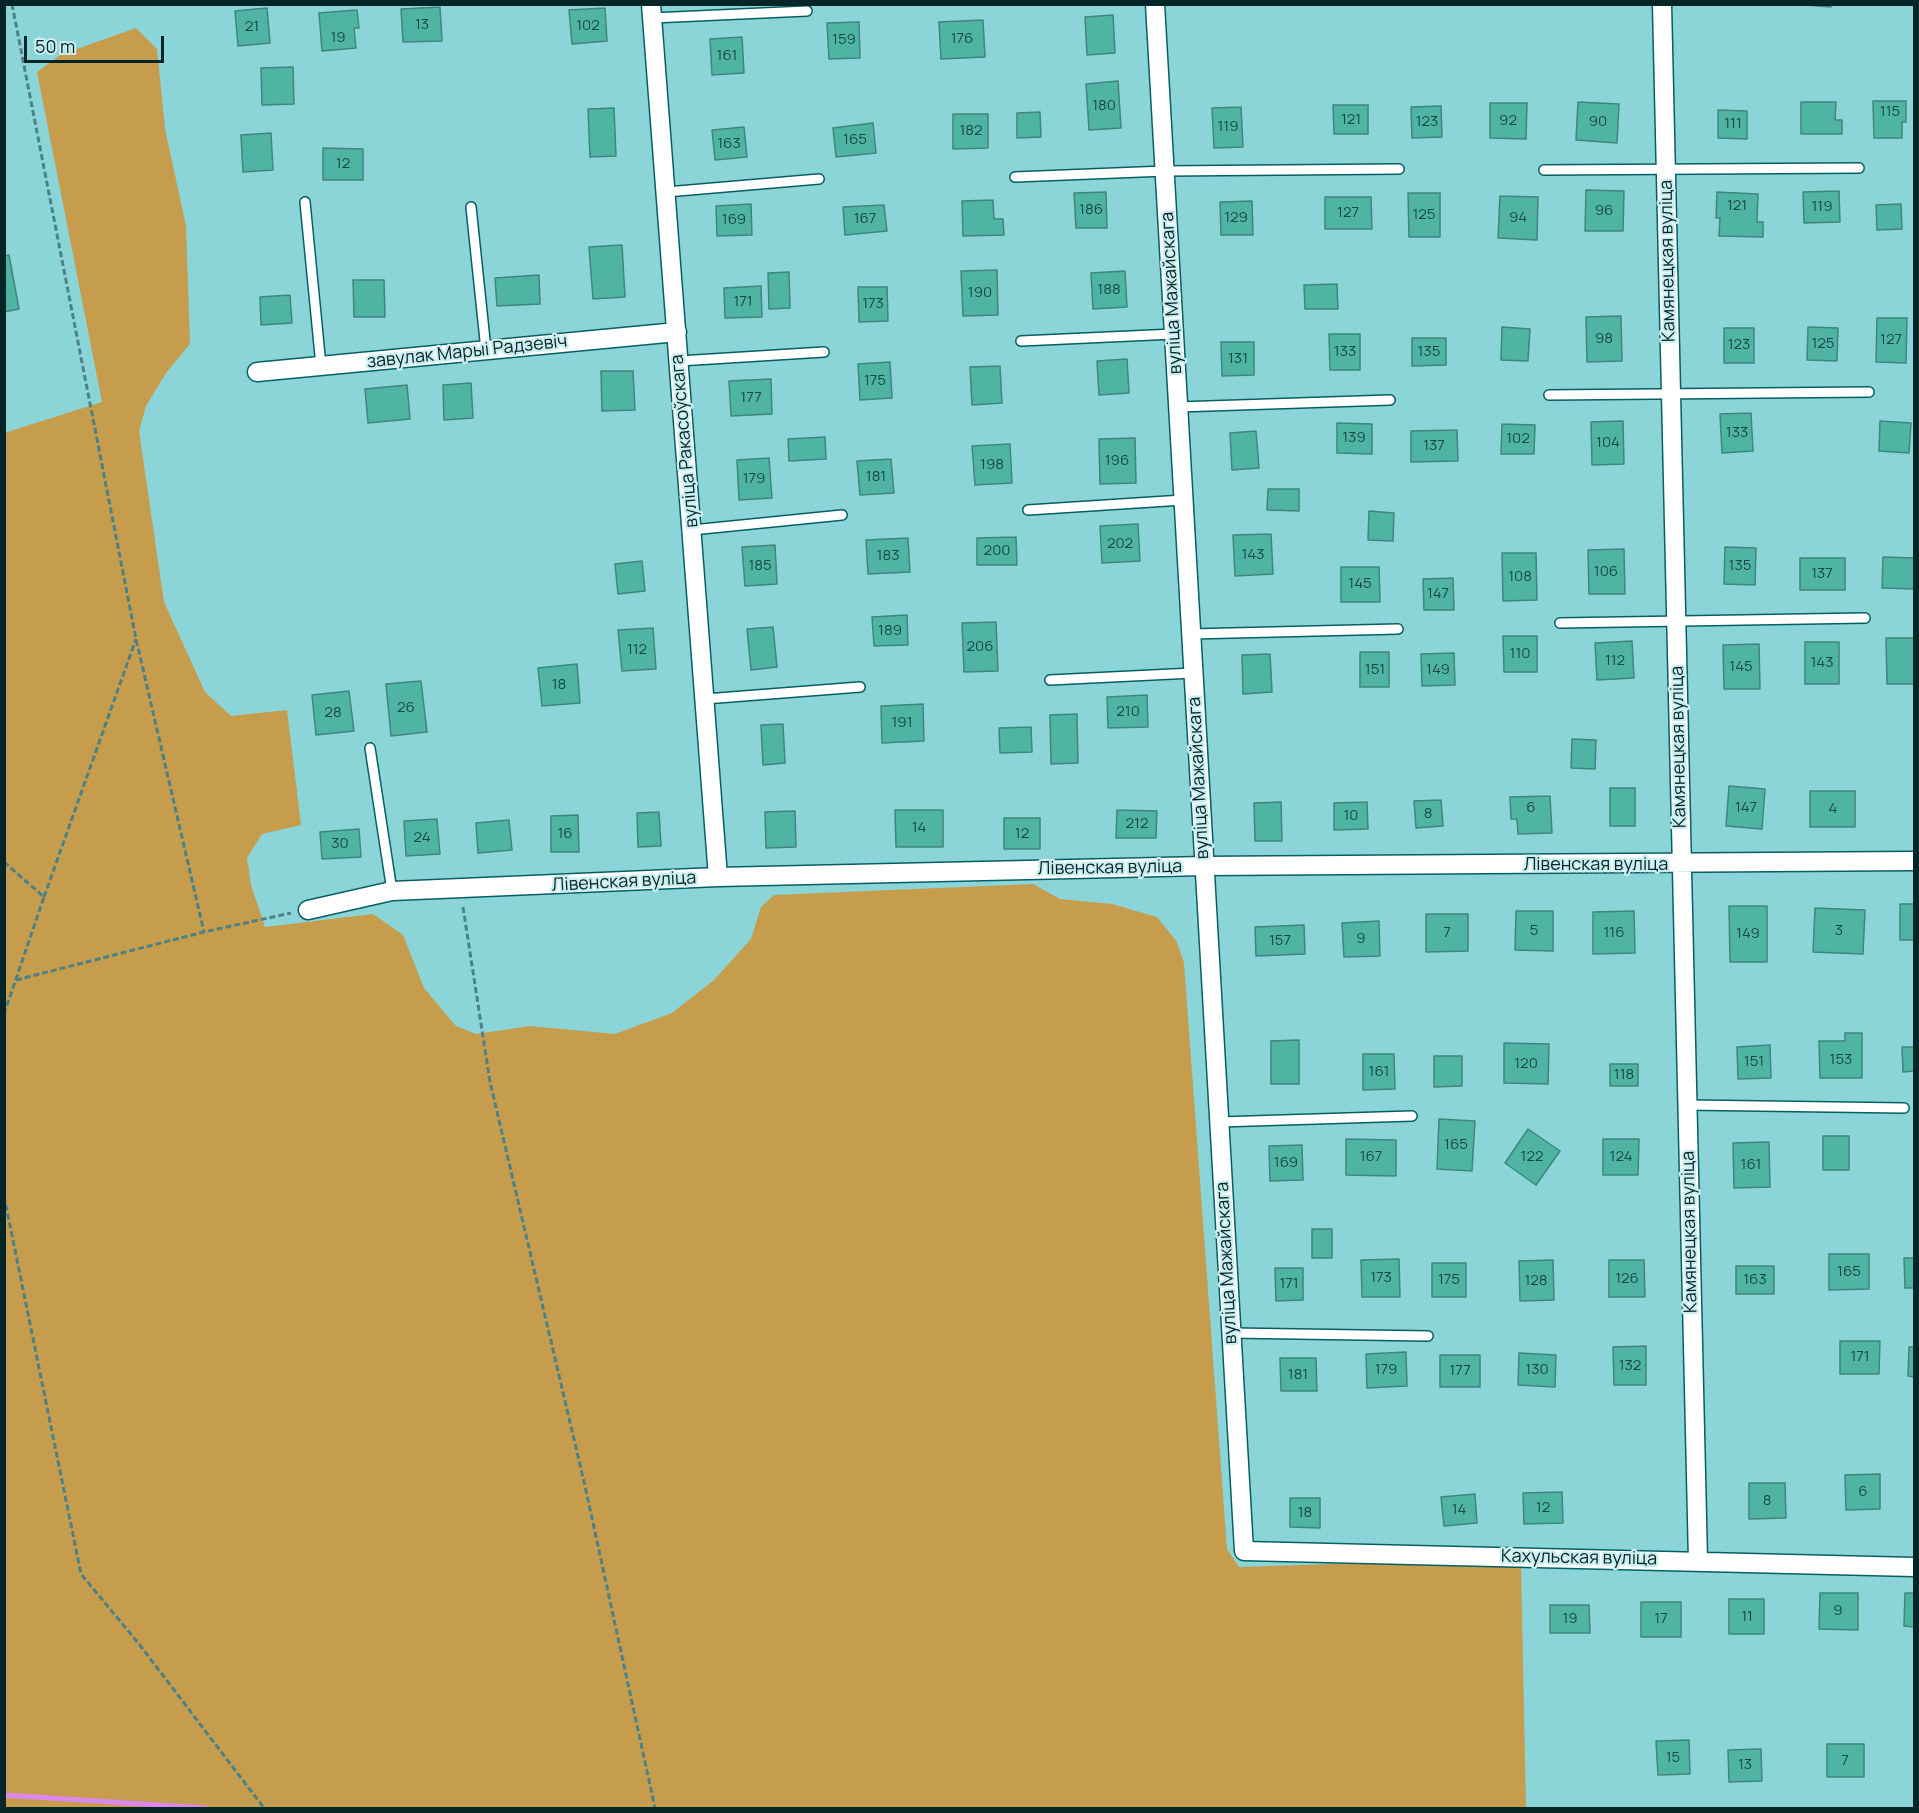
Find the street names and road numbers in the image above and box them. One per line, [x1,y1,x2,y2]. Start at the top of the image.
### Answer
street label: Камянецкая вуліца [1656,180,1680,342]
street label: вуліца Мажайскага [1157,211,1187,375]
street label: завулак Марыі Радзевіч [366,331,568,373]
street label: вуліца Ракасоўскага [667,353,703,529]
street label: Камянецкая вуліца [1667,666,1691,828]
street label: вуліца Мажайскага [1184,696,1214,860]
street label: Лівенская вуліца [1524,854,1668,876]
street label: Лівенская вуліца [1038,856,1182,880]
street label: Лівенская вуліца [551,867,697,897]
street label: Камянецкая вуліца [1678,1151,1702,1313]
street label: вуліца Мажайскага [1212,1181,1242,1345]
street label: Кахульская вуліца [1501,1546,1657,1570]

